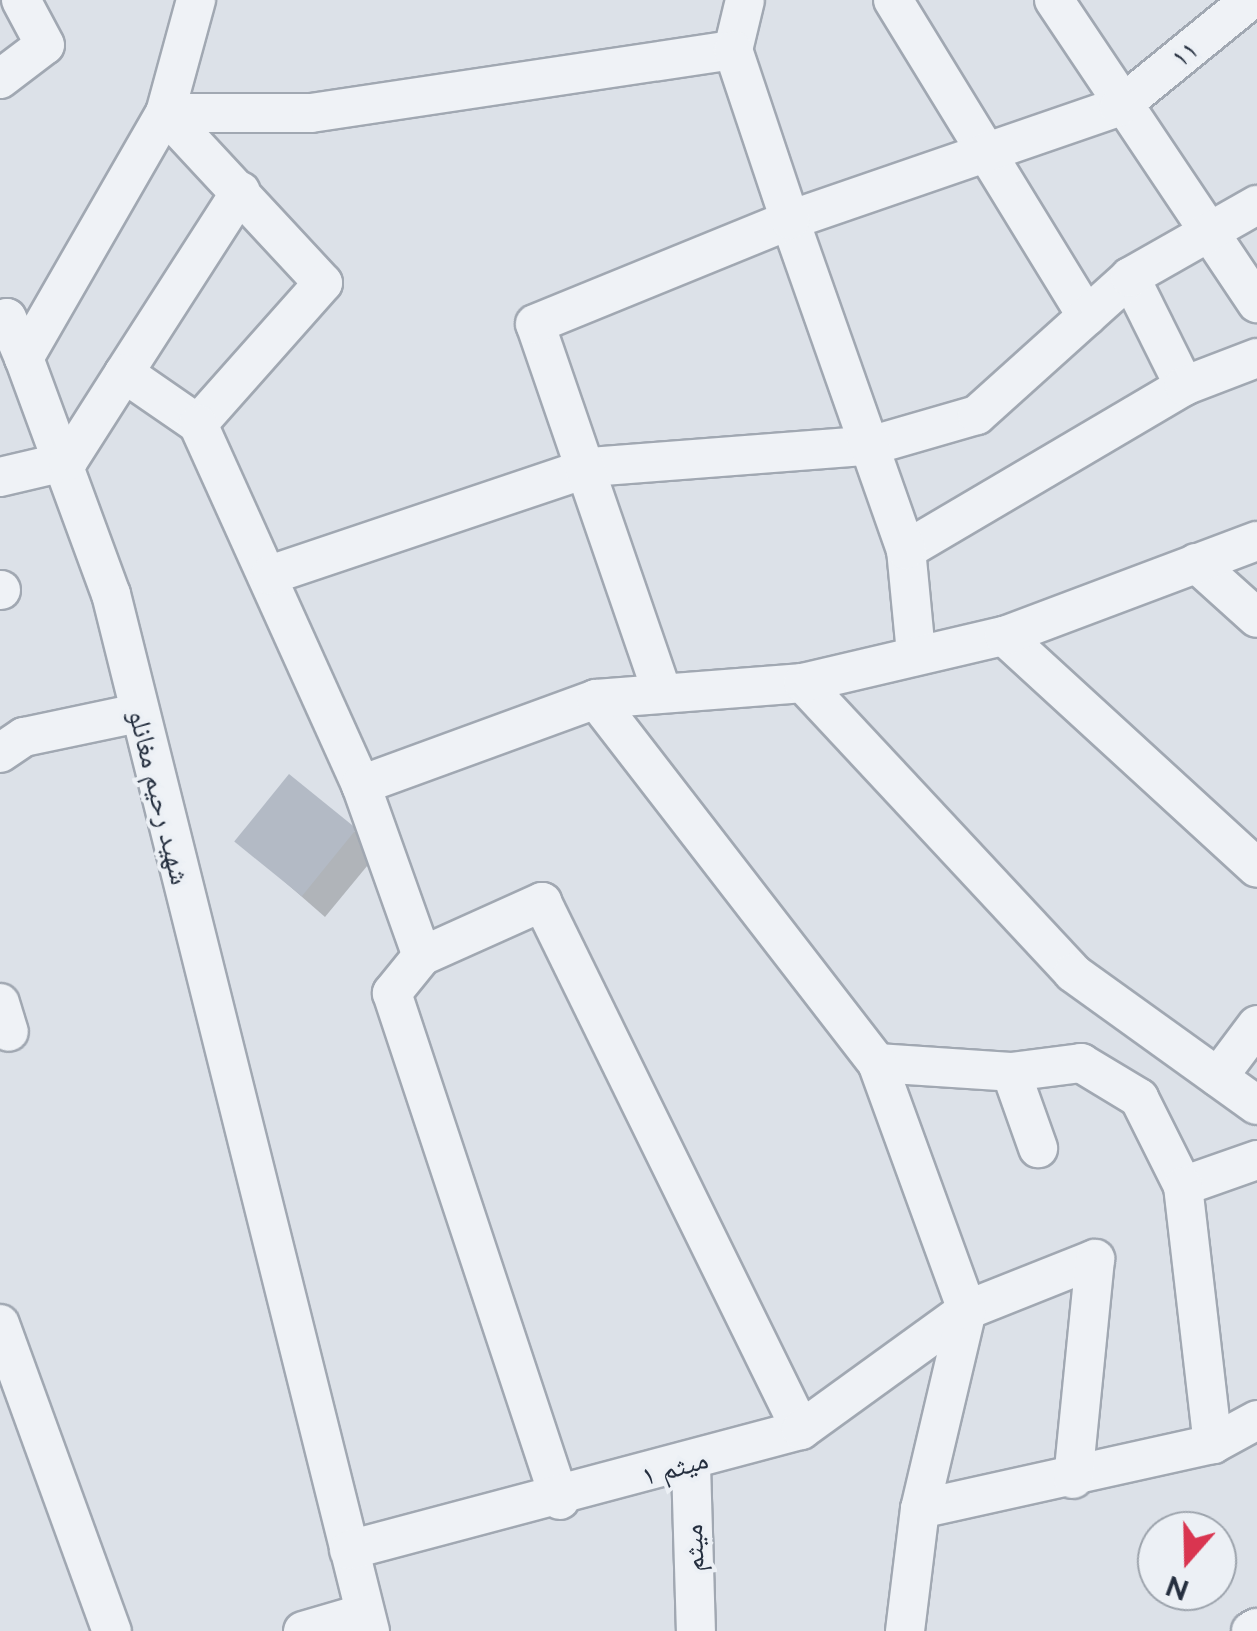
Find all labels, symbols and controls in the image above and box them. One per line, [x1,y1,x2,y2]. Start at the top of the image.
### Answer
street label: ۱۱ [1165,33,1205,75]
street label: شهید رحیم مغانلو [121,706,197,888]
street label: ۱ میثم [638,1443,712,1493]
north arrow [1137,1511,1237,1611]
street label: میثم [676,1524,712,1572]
text: N [1162,1569,1193,1607]

